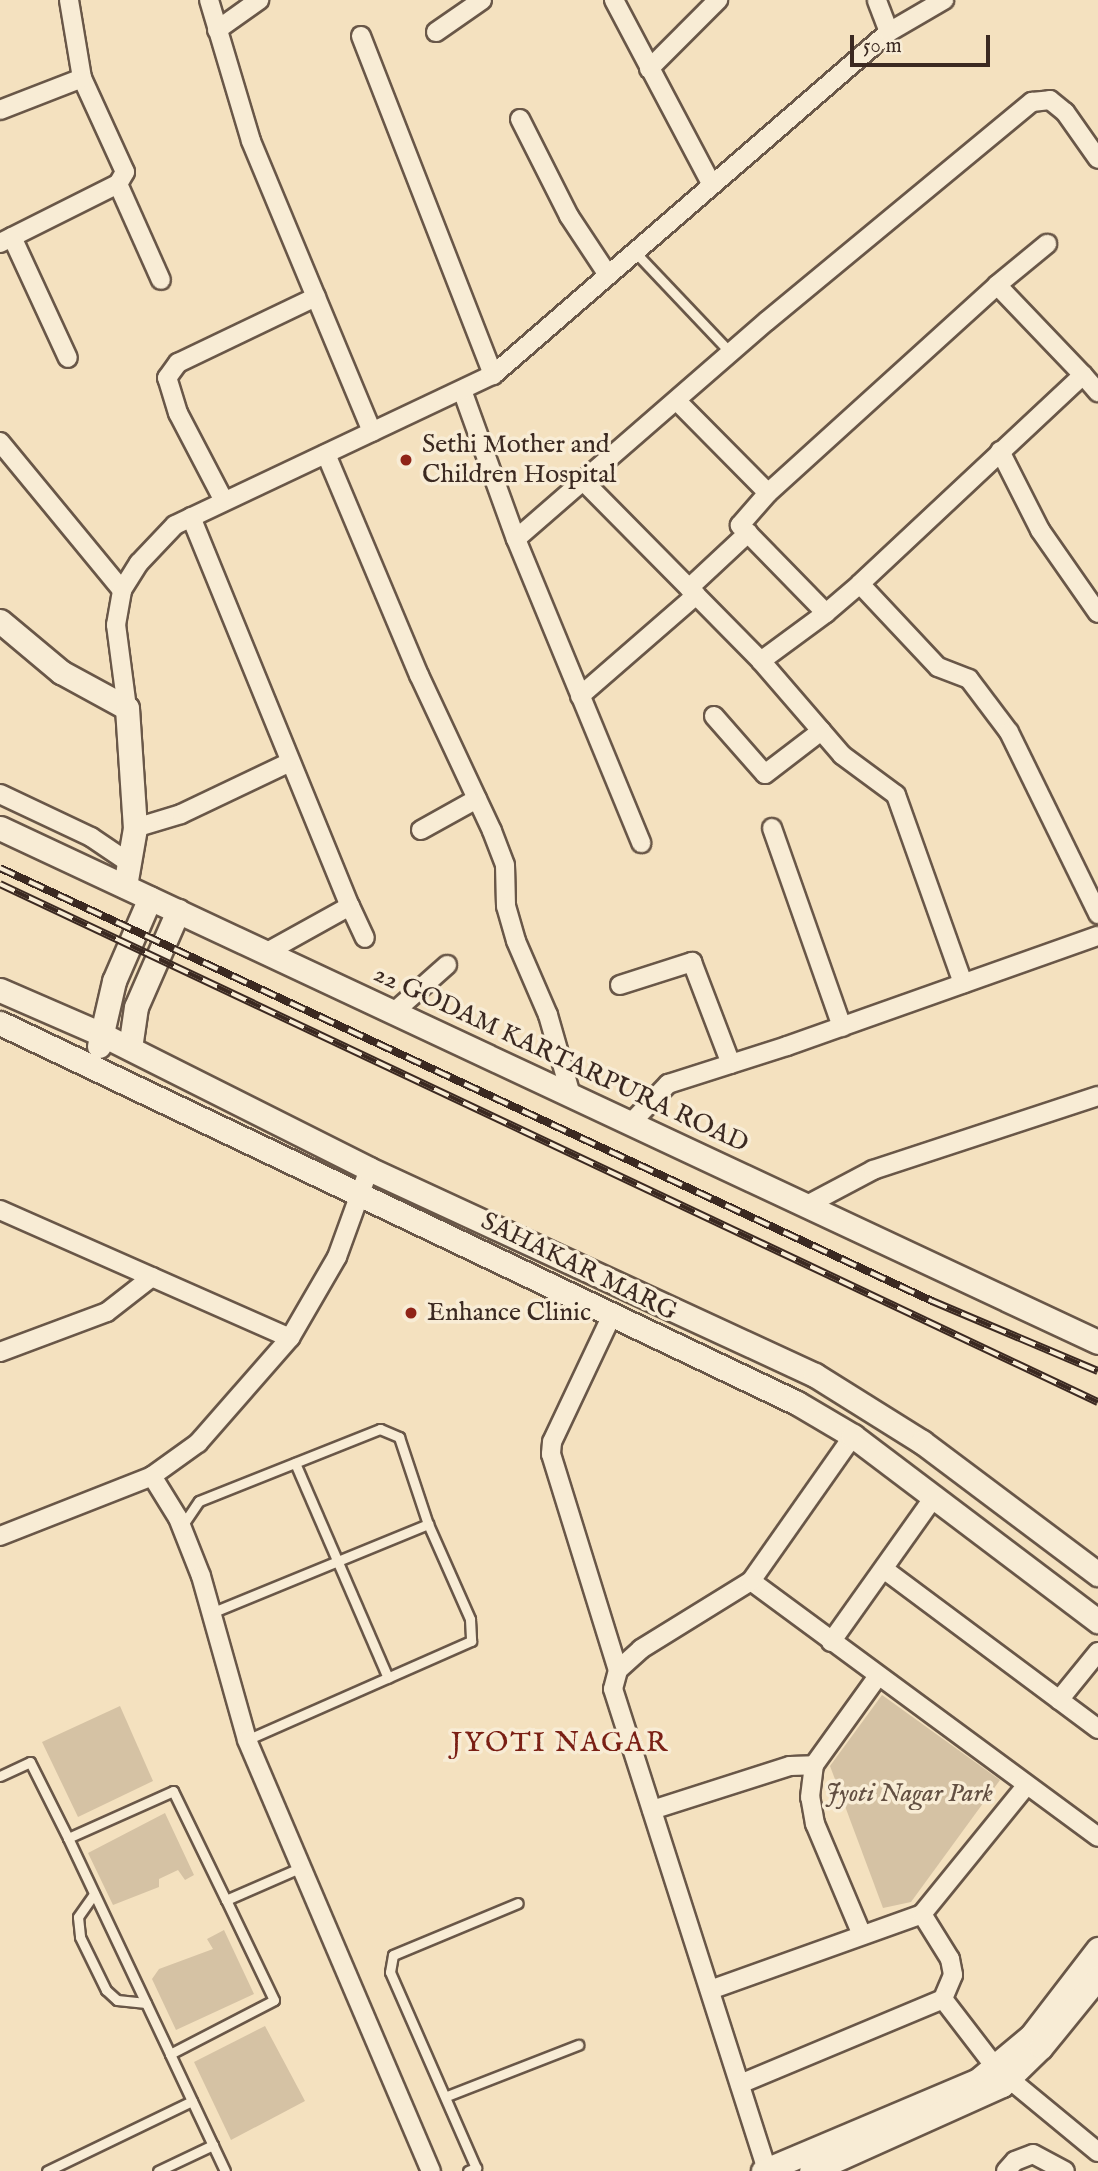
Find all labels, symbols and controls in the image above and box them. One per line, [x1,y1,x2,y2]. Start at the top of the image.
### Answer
scale bar [853,21,993,65]
text: 50 m [863,33,902,60]
place label: Sethi Mother and Children Hospital [422,429,616,490]
marker: Sethi Mother and Children Hospital [396,450,416,470]
street label: 22 GODAM KARTARPURA ROAD [369,958,753,1160]
street label: SAHAKAR MARG [476,1206,682,1328]
place label: Enhance Clinic [427,1297,591,1329]
marker: Enhance Clinic [401,1303,421,1323]
district label: JYOTI NAGAR [452,1727,668,1761]
park label: Jyoti Nagar Park [825,1778,993,1810]

